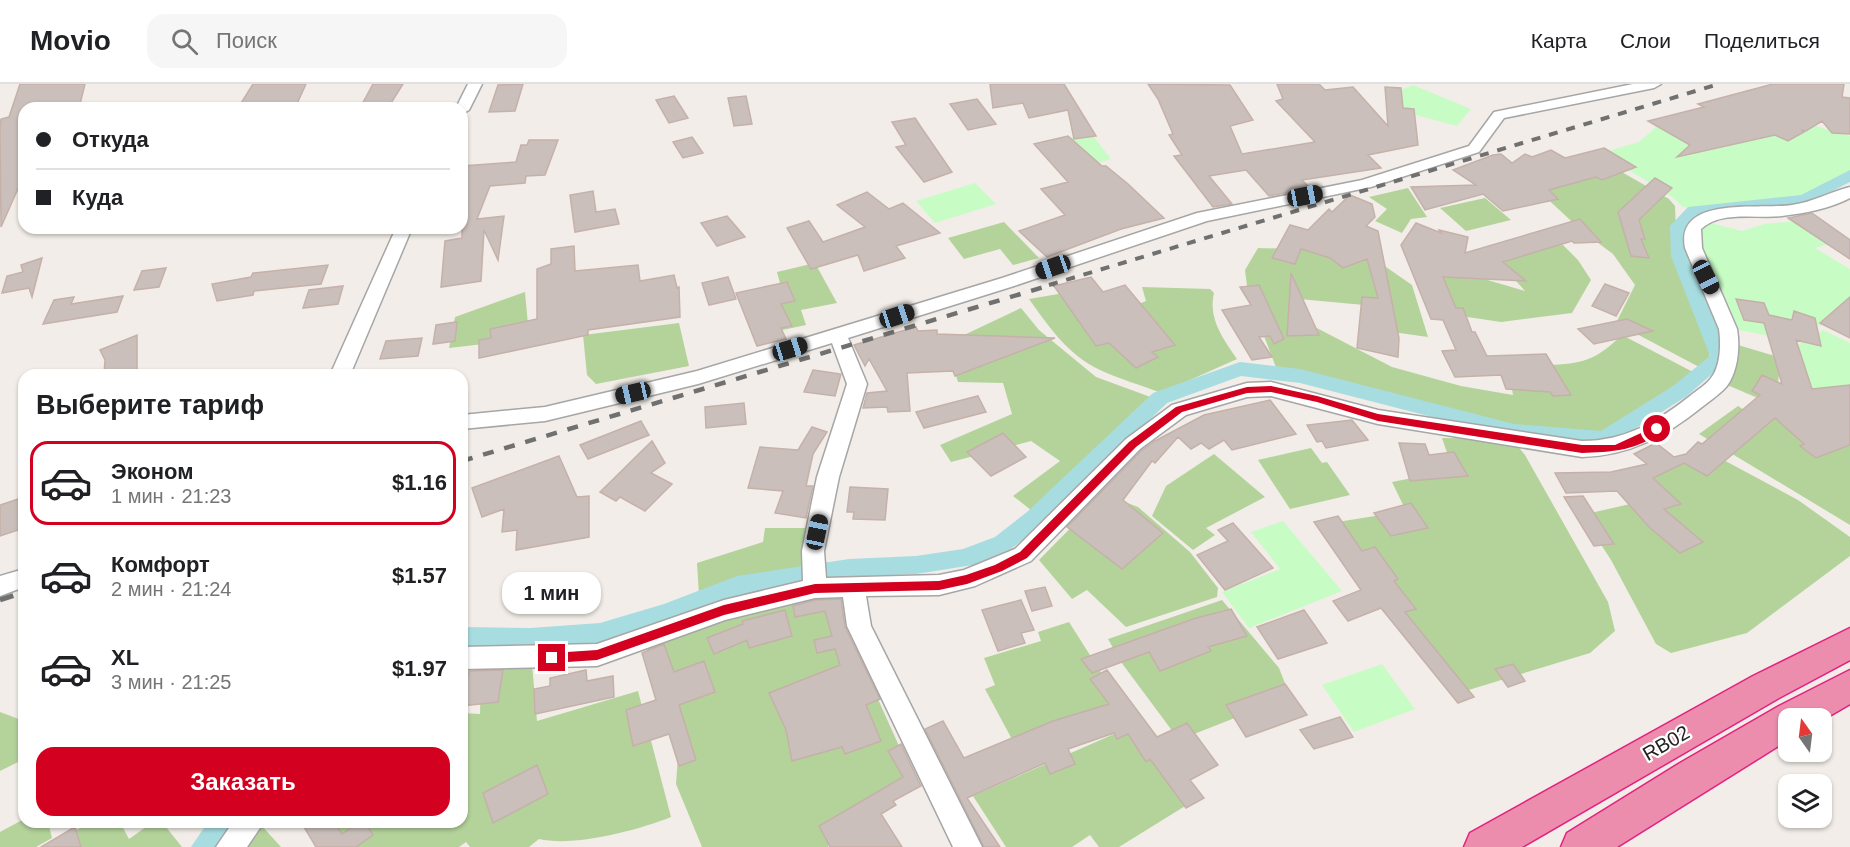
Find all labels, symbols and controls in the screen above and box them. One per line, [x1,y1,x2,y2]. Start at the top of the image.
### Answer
search box [147,14,567,68]
text: Movio [30,25,111,56]
icon: search [168,25,201,58]
text: Поиск [216,28,277,53]
text: Карта [1531,29,1587,52]
text: Слои [1620,29,1671,52]
text: Поделиться [1704,29,1820,52]
text: Откуда [72,127,149,152]
car [1286,184,1324,208]
text: Куда [72,185,123,210]
car [1033,253,1073,281]
car [1690,257,1722,297]
car [877,302,917,330]
car [770,335,810,363]
car [613,380,653,406]
text: Выберите тариф [36,390,264,420]
route start [1643,415,1670,442]
icon: car [39,456,93,510]
text: Эконом [111,459,194,484]
text: $1.16 [392,470,447,495]
text: 1 мин · 21:23 [111,485,231,507]
car [804,513,830,551]
icon: car [39,549,93,603]
text: Комфорт [111,552,210,577]
text: $1.57 [392,563,447,588]
callout: 1 мин [502,571,602,613]
text: 2 мин · 21:24 [111,578,231,600]
text: 1 мин [524,582,579,604]
icon: car [39,642,93,696]
route end [538,644,565,671]
text: XL [111,645,139,670]
text: $1.97 [392,656,447,681]
text: 3 мин · 21:25 [111,671,231,693]
north arrow [1778,708,1832,762]
map controls [1778,708,1832,828]
street label: RB02 [1639,721,1693,765]
button: Заказать [36,747,450,816]
button: layers [1778,774,1832,828]

